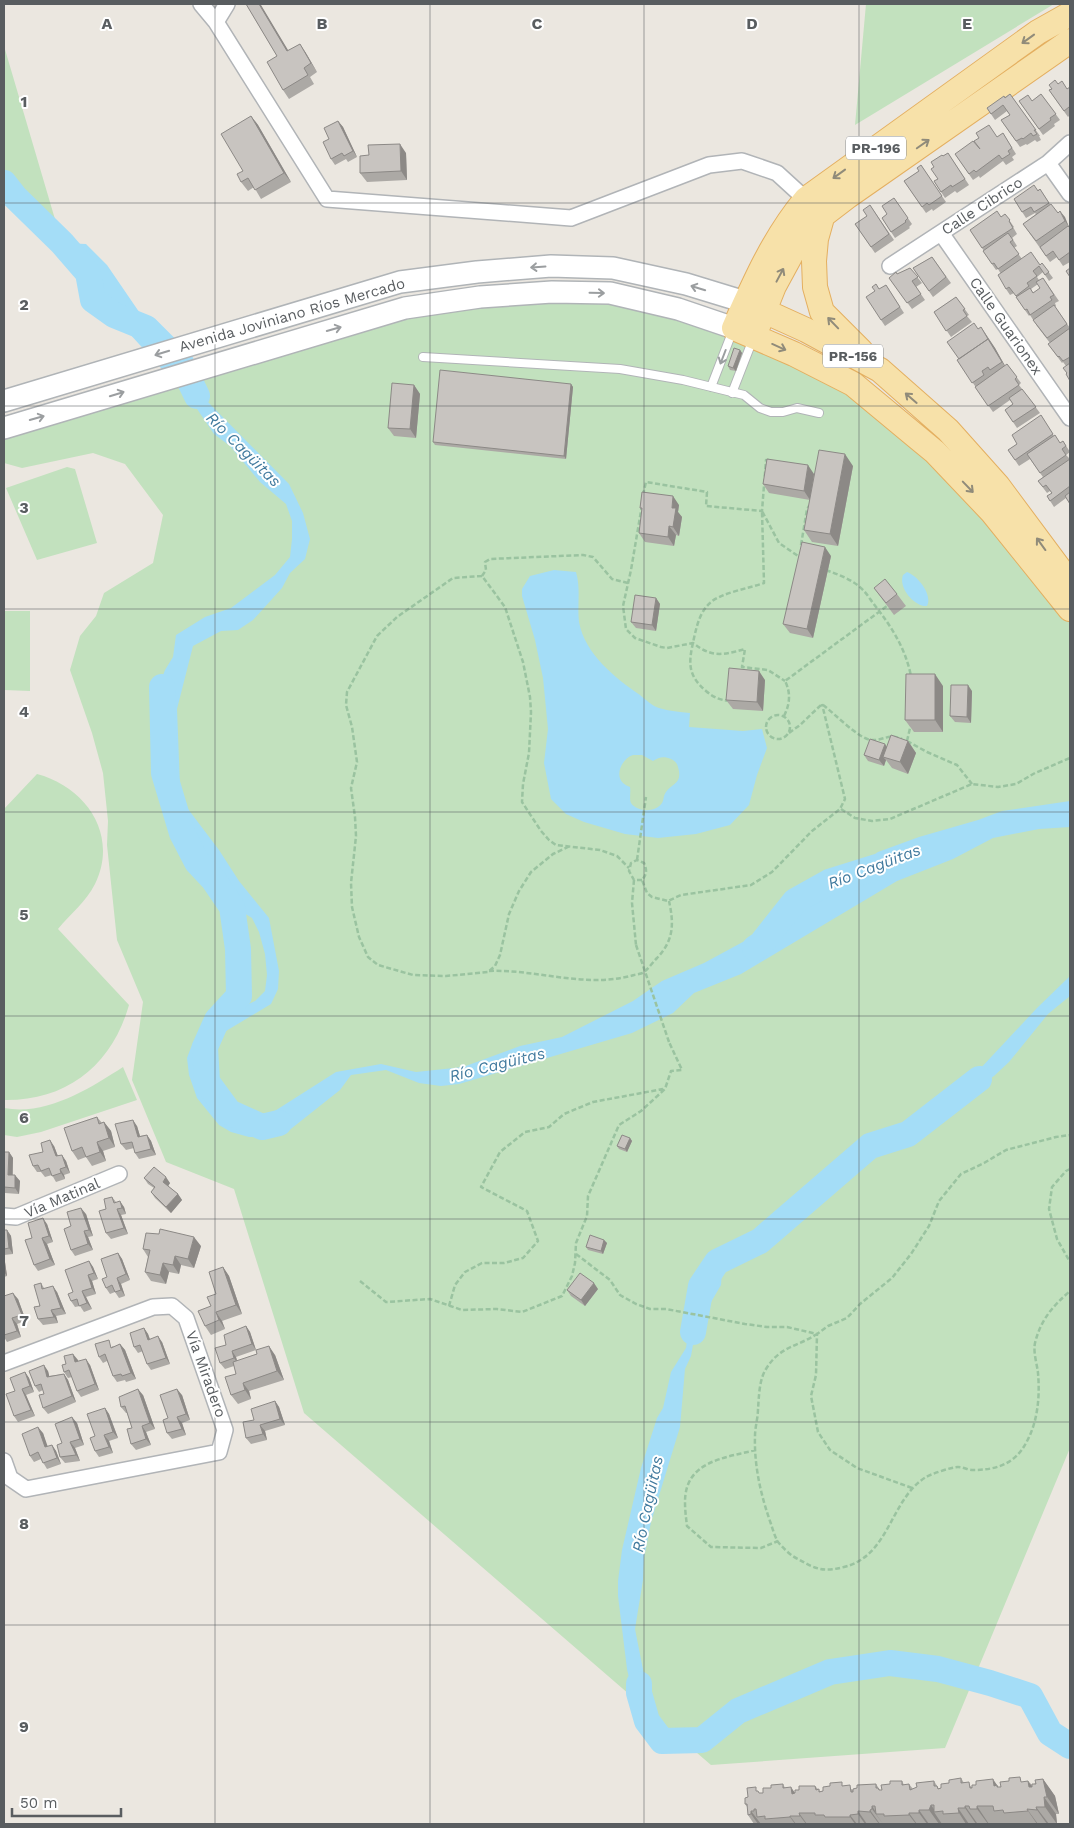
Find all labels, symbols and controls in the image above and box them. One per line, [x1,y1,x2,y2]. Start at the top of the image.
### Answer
text: A [102,14,113,33]
text: B [317,14,328,33]
text: C [532,14,543,33]
text: D [746,14,758,33]
text: E [962,14,972,33]
one-way arrow [1022,34,1036,44]
text: 1 [21,92,27,111]
road number: PR-196 [846,136,906,160]
one-way arrow [916,139,930,149]
one-way arrow [832,169,846,179]
street label: Calle Cibrico [938,173,1026,239]
one-way arrow [531,262,547,272]
one-way arrow [776,268,785,283]
street label: Avenida Joviniano Ríos Mercado [177,274,407,356]
street label: Calle Guarionex [966,274,1046,378]
one-way arrow [691,283,707,293]
one-way arrow [589,288,605,298]
text: 2 [19,295,29,314]
one-way arrow [827,317,839,330]
one-way arrow [325,323,341,333]
one-way arrow [771,342,786,352]
road number: PR-156 [823,344,883,368]
one-way arrow [154,348,170,358]
one-way arrow [718,349,727,365]
one-way arrow [109,389,125,398]
one-way arrow [905,392,918,403]
water label: Río Cagüitas [202,408,285,491]
one-way arrow [29,413,45,423]
one-way arrow [962,481,974,493]
text: 3 [19,498,29,517]
one-way arrow [1036,538,1047,551]
text: 4 [19,702,29,721]
water label: Río Cagüitas [825,840,923,893]
text: 5 [19,905,29,924]
water label: Río Cagüitas [447,1043,547,1086]
text: 6 [19,1108,29,1127]
street label: Vía Matinal [21,1174,103,1222]
text: 7 [19,1311,29,1330]
street label: Vía Miradero [182,1328,230,1420]
water label: Río Cagüitas [628,1454,667,1554]
text: 8 [19,1514,29,1533]
text: 9 [19,1717,29,1736]
scale bar [12,1786,121,1818]
text: 50 m [20,1794,57,1812]

